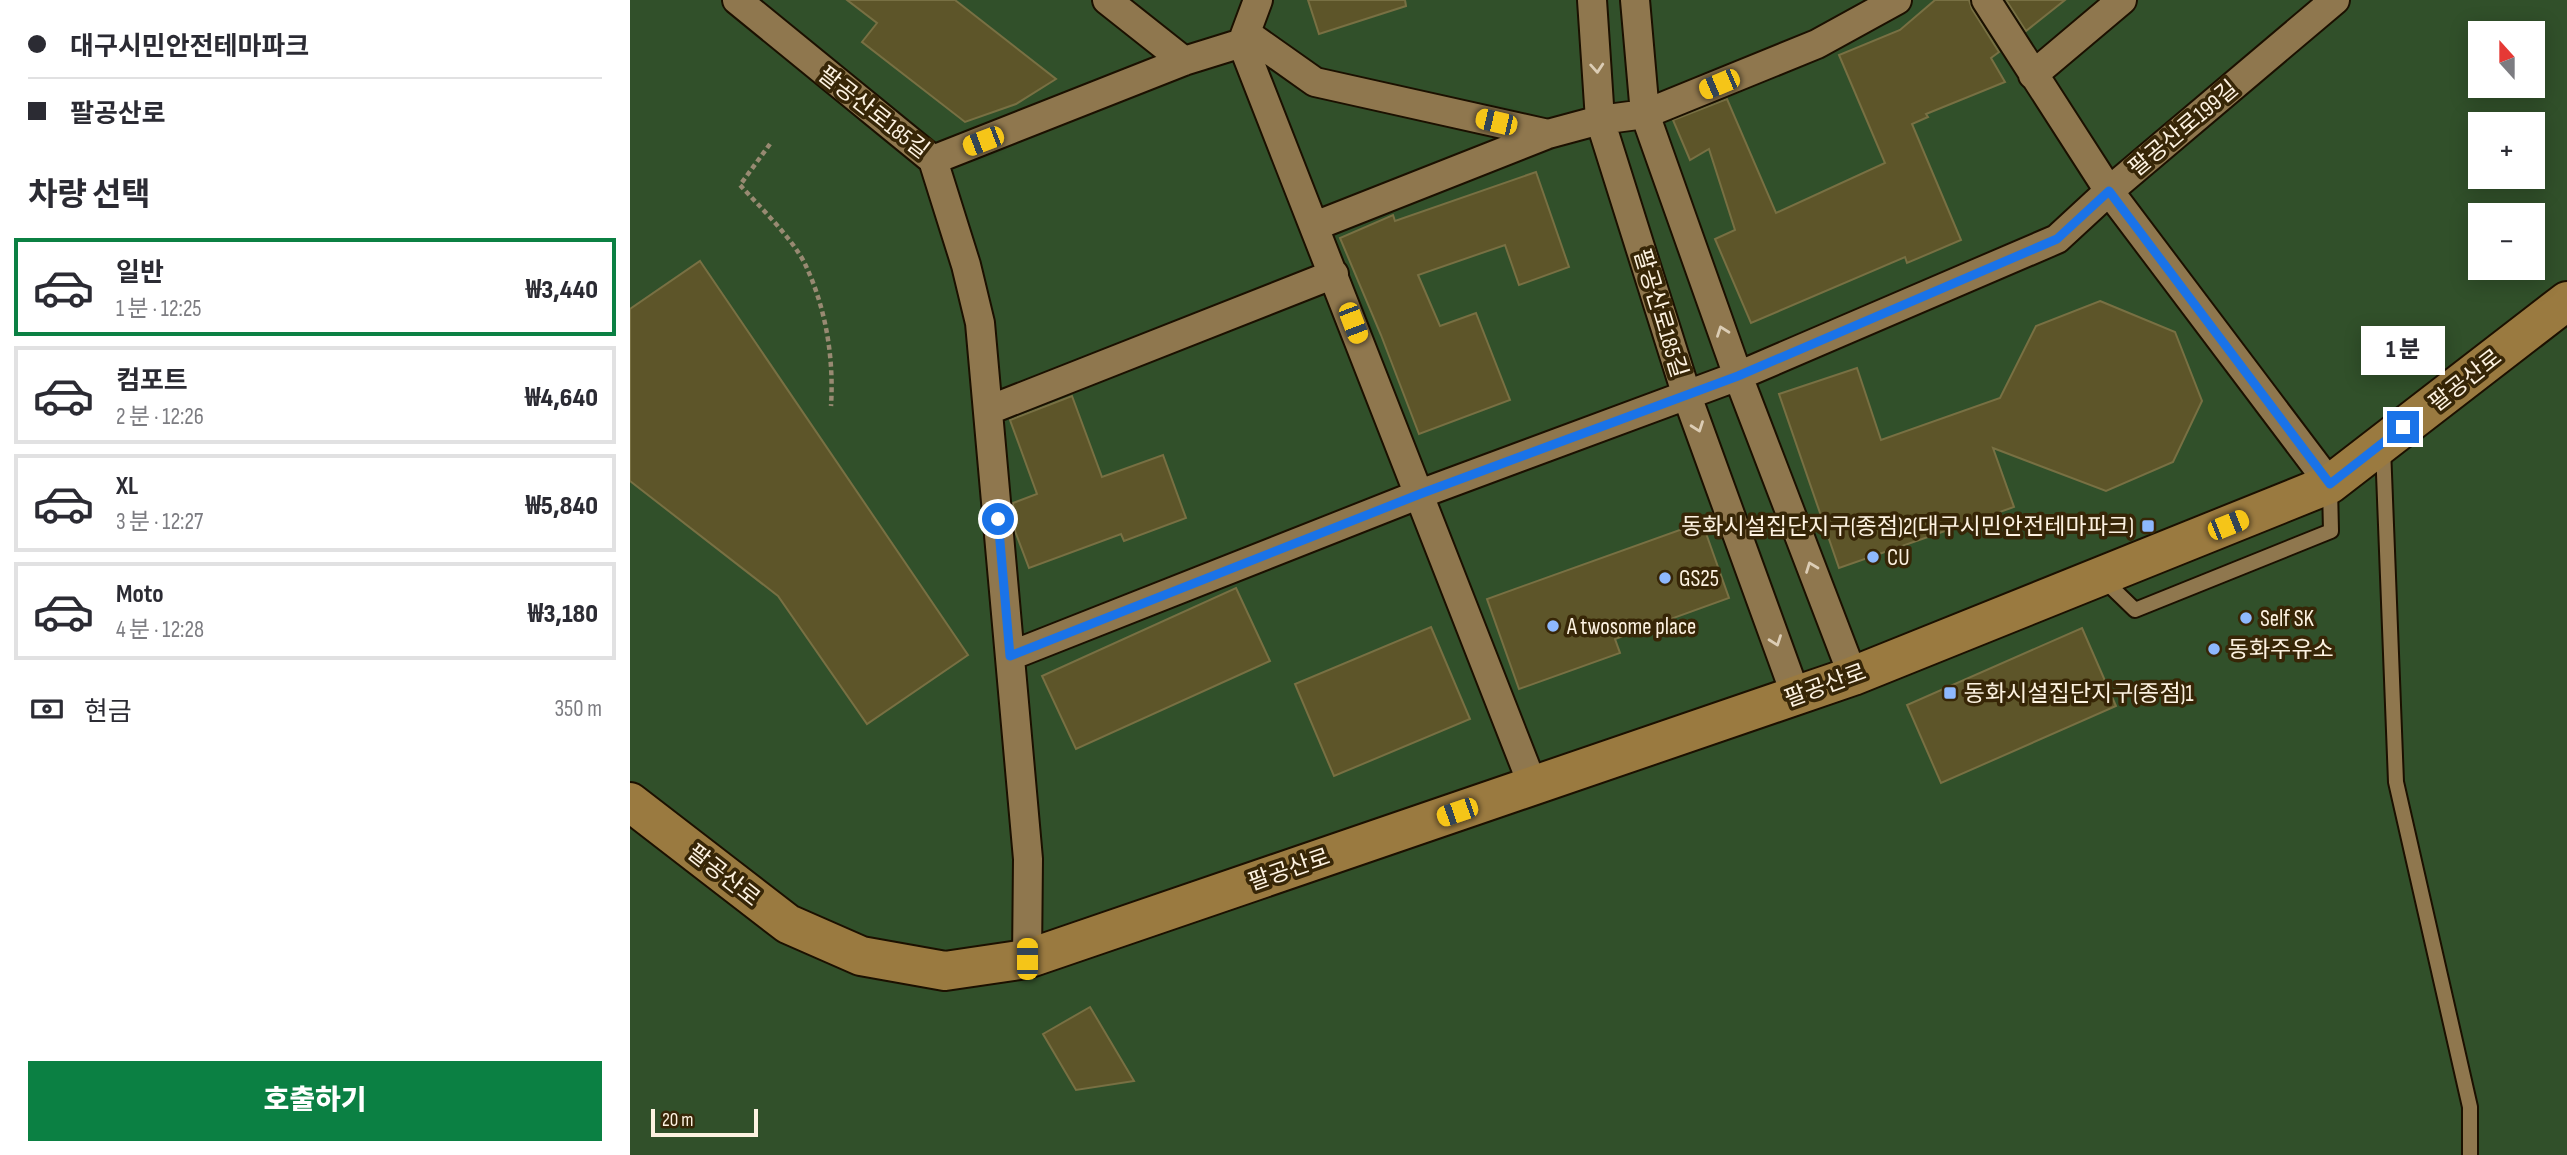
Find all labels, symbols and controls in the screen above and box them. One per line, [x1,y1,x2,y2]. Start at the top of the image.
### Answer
north arrow [2468,21,2544,98]
map controls [2468,21,2545,280]
text: 대구시민안전테마파크 [70,32,309,63]
street label: 팔공산로185길 [812,61,934,165]
one-way arrow [1589,63,1604,74]
car [1696,66,1743,102]
street label: 팔공산로199길 [2123,75,2244,183]
text: 팔공산로 [70,99,166,130]
car [1474,107,1519,137]
button: + [2468,112,2545,189]
car [960,124,1007,158]
text: 차량 선택 [28,176,151,215]
button: − [2468,203,2545,280]
street label: 팔공산로185길 [1627,246,1693,381]
icon: car [32,256,95,319]
text: 일반 [116,258,164,289]
text: ₩3,440 [526,275,598,306]
text: 1 분 · 12:25 [116,295,202,323]
car [1336,300,1371,346]
one-way arrow [1716,326,1730,338]
callout: 1 분 [2361,326,2445,374]
text: 1 분 [2386,336,2420,364]
street label: 팔공산로 [2424,344,2508,418]
icon: car [32,364,95,427]
text: 컴포트 [116,366,188,397]
text: ₩4,640 [525,383,598,414]
text: 2 분 · 12:26 [116,403,204,431]
route end [2387,411,2419,443]
one-way arrow [1690,421,1704,433]
text: XL [116,471,138,502]
icon: car [32,472,95,535]
text: ₩5,840 [525,491,598,522]
route start [982,503,1014,535]
car [2205,507,2252,543]
text: 3 분 · 12:27 [116,508,203,536]
place label: 동화시설집단지구(종점)2(대구시민안전테마파크) [1681,513,2134,541]
marker: 동화시설집단지구(종점)2(대구시민안전테마파크) [2140,518,2156,534]
place label: CU [1887,544,1910,572]
marker: CU [1865,549,1881,565]
one-way arrow [1806,561,1820,573]
place label: GS25 [1679,565,1719,593]
marker: GS25 [1657,570,1673,586]
text: Moto [116,579,164,610]
icon: car [32,580,95,643]
text: ₩3,180 [528,599,598,630]
place label: Self SK [2260,605,2315,633]
marker: Self SK [2238,610,2254,626]
place label: A twosome place [1566,613,1696,641]
text: 4 분 · 12:28 [116,616,204,644]
marker: A twosome place [1545,618,1561,634]
one-way arrow [1768,635,1782,647]
place label: 동화주유소 [2228,636,2334,664]
marker: 동화주유소 [2206,641,2222,657]
street label: 팔공산로 [1781,658,1870,714]
place label: 동화시설집단지구(종점)1 [1964,680,2194,708]
marker: 동화시설집단지구(종점)1 [1942,685,1958,701]
icon: cash [28,690,66,728]
text: 350 m [554,695,602,723]
text: 현금 [84,697,132,728]
car [1434,795,1481,829]
street label: 팔공산로 [681,839,765,913]
street label: 팔공산로 [1245,843,1334,897]
car [1017,938,1038,980]
button: 호출하기 [28,1061,602,1141]
scale bar [651,1106,758,1138]
text: 20 m [662,1109,694,1132]

